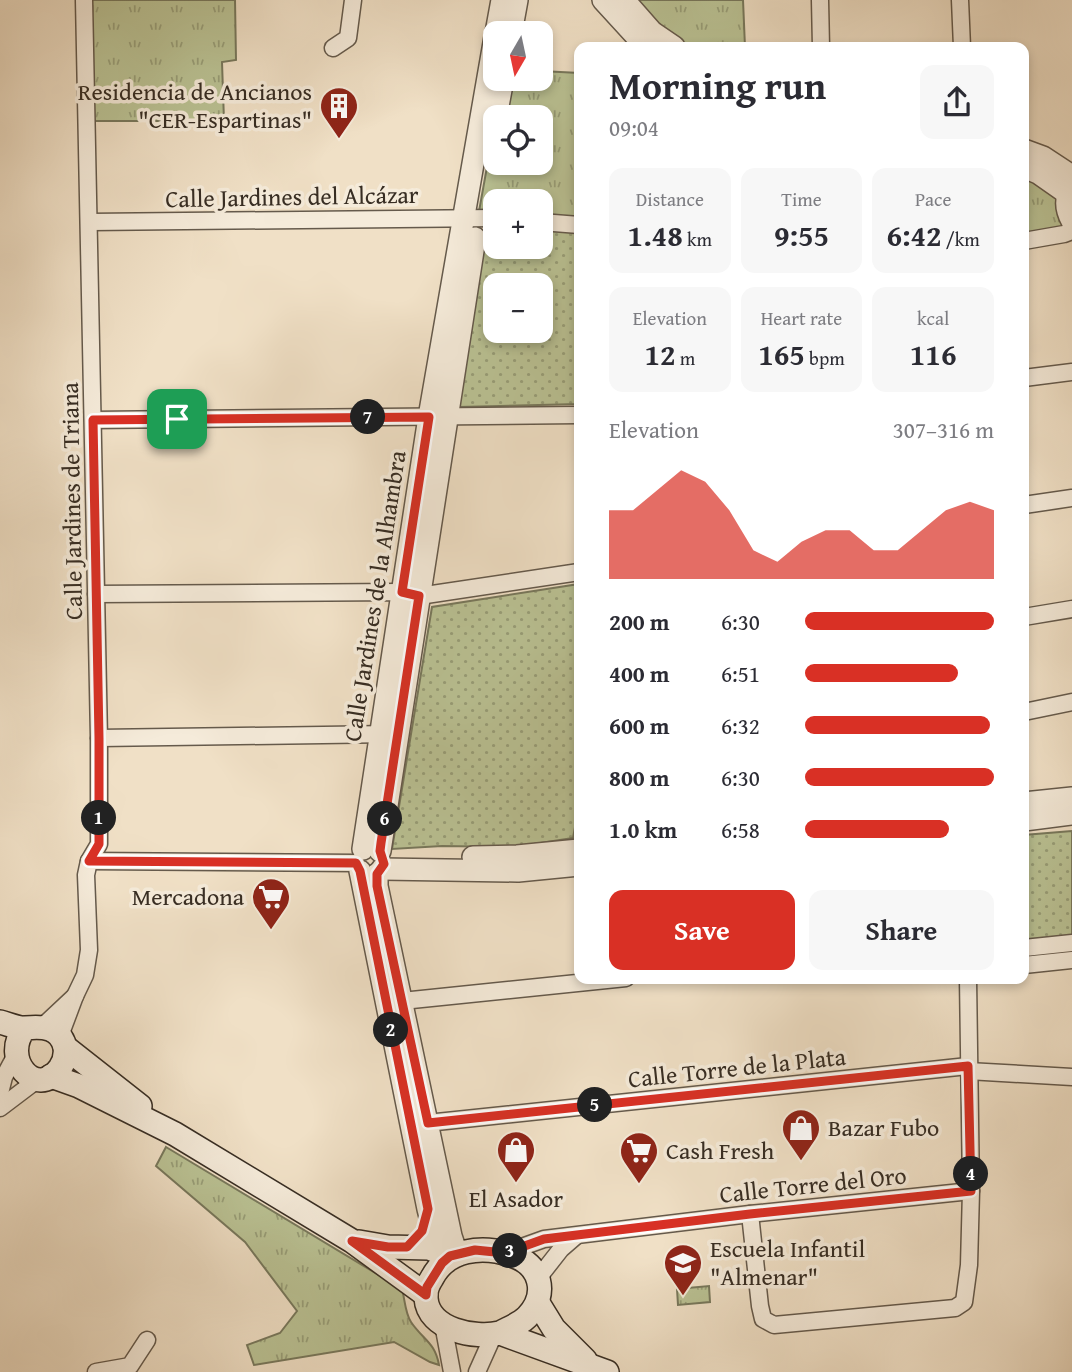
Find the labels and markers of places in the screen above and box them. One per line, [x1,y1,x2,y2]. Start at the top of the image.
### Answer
place label: Residencia de Ancianos "CER-Espartinas" [78,74,312,137]
building icon: Residencia de Ancianos "CER-Espartinas" [318,85,360,140]
pin [147,389,207,449]
pin: 7 [350,400,386,434]
pin: 1 [82,800,116,836]
pin: 6 [368,802,402,836]
supermarket icon: Mercadona [250,876,292,931]
place label: Mercadona [132,879,245,914]
pin: 2 [374,1012,408,1048]
pin: 5 [578,1088,612,1122]
shop icon: Bazar Fubo [780,1107,822,1162]
place label: Bazar Fubo [828,1110,939,1145]
shop icon: El Asador [495,1129,537,1184]
supermarket icon: Cash Fresh [618,1130,660,1185]
place label: Cash Fresh [666,1133,775,1168]
pin: 4 [954,1156,988,1192]
place label: El Asador [469,1181,563,1216]
place label: Escuela Infantil "Almenar" [710,1231,866,1294]
pin: 3 [492,1234,528,1268]
school or university icon: Escuela Infantil "Almenar" [662,1242,704,1297]

